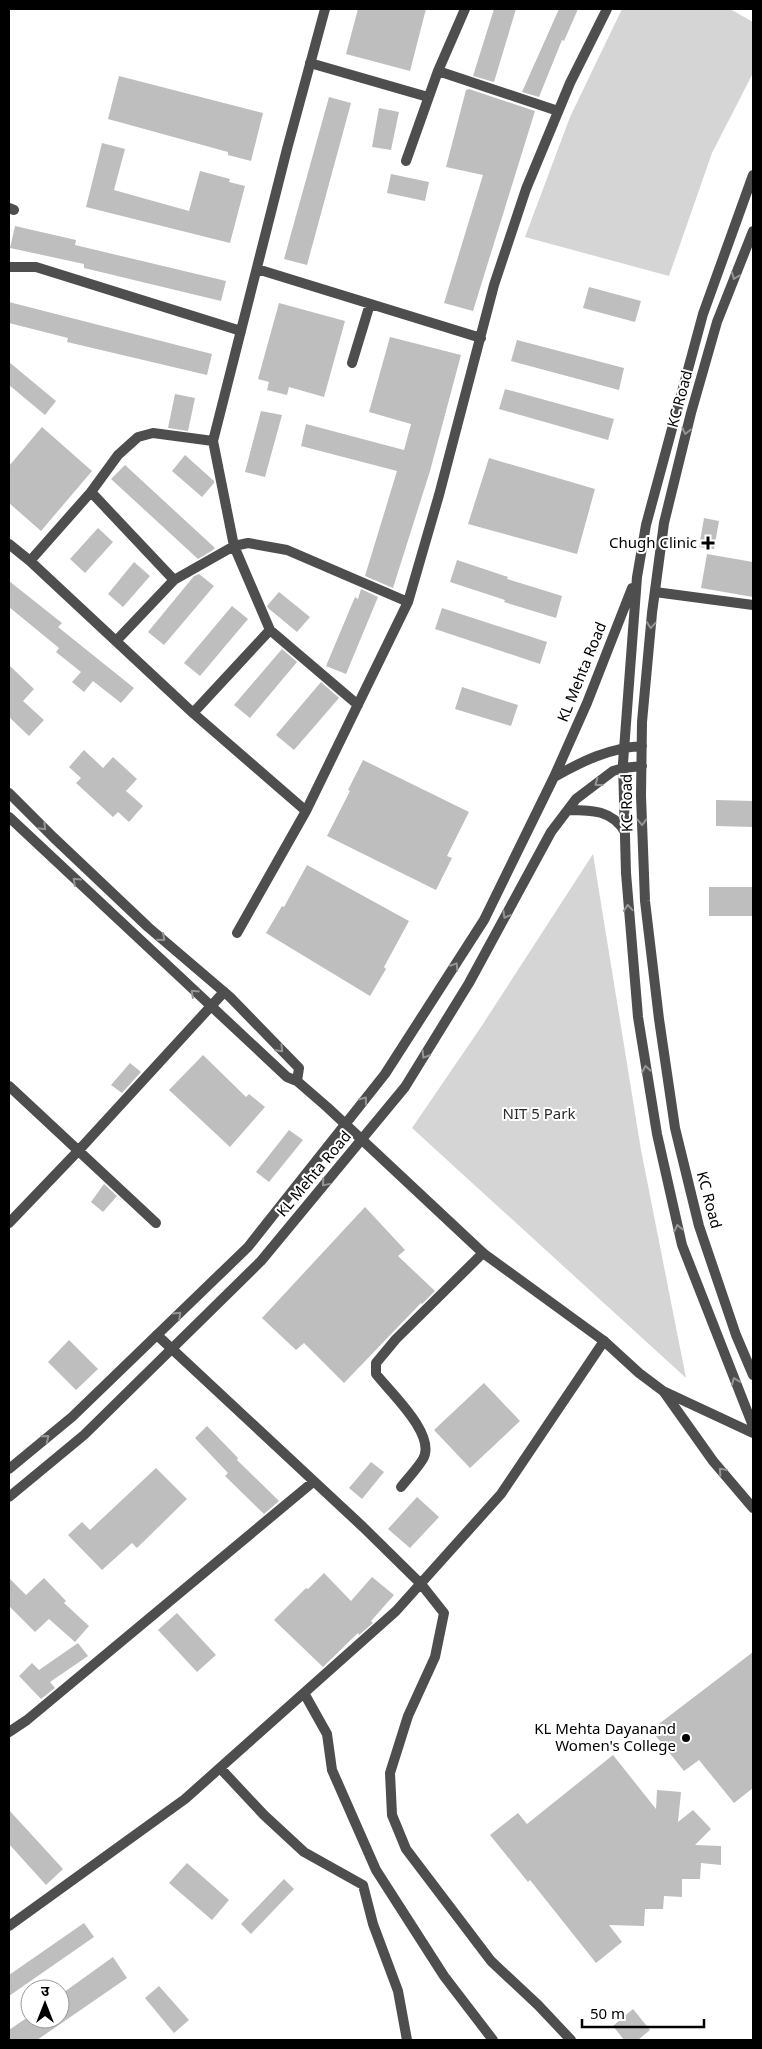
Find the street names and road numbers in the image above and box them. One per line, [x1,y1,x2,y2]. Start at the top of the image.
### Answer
street label: KC Road [662,368,696,430]
street label: KL Mehta Road [552,619,610,725]
street label: KC Road [615,774,637,832]
street label: KL Mehta Road [271,1126,355,1220]
street label: KC Road [693,1169,727,1231]

